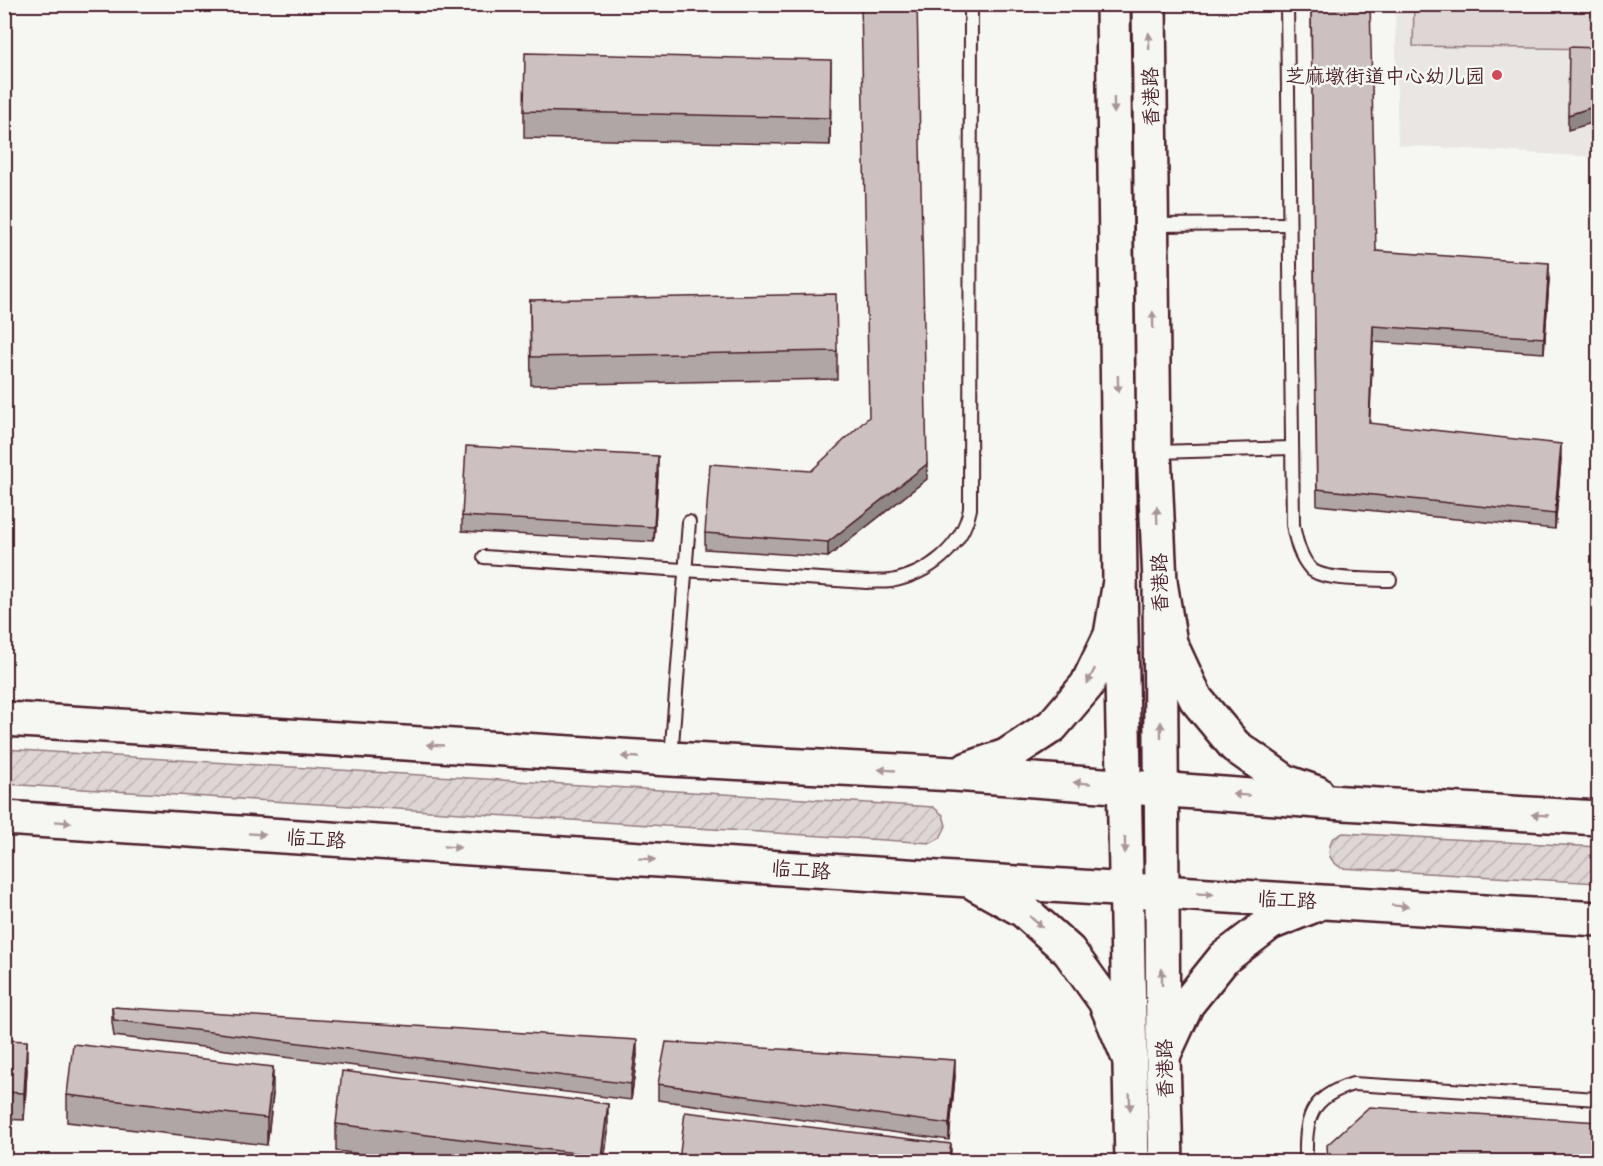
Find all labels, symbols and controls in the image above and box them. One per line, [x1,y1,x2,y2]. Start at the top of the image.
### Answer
one-way arrow [1144,31,1154,50]
place label: 芝麻墩街道中心幼儿园 [1285,63,1485,88]
street label: 香港路 [1137,66,1163,127]
marker: 芝麻墩街道中心幼儿园 [1490,68,1504,82]
one-way arrow [1109,95,1119,114]
one-way arrow [1148,310,1158,329]
one-way arrow [1113,374,1123,393]
one-way arrow [1152,505,1161,524]
street label: 香港路 [1146,552,1172,613]
one-way arrow [1087,668,1096,685]
one-way arrow [1156,721,1166,740]
one-way arrow [426,740,445,750]
one-way arrow [620,752,639,762]
one-way arrow [878,766,897,775]
one-way arrow [1072,778,1091,788]
one-way arrow [1231,790,1250,800]
one-way arrow [1531,810,1550,819]
one-way arrow [53,817,72,827]
street label: 临工路 [285,823,348,853]
one-way arrow [248,830,267,839]
one-way arrow [1120,835,1130,854]
one-way arrow [443,842,462,852]
street label: 临工路 [770,854,833,884]
one-way arrow [637,855,656,864]
street label: 临工路 [1256,885,1319,913]
one-way arrow [1195,889,1214,899]
one-way arrow [1390,901,1409,911]
one-way arrow [1029,915,1044,929]
one-way arrow [1158,968,1167,987]
street label: 香港路 [1151,1038,1177,1099]
one-way arrow [1125,1093,1135,1112]

